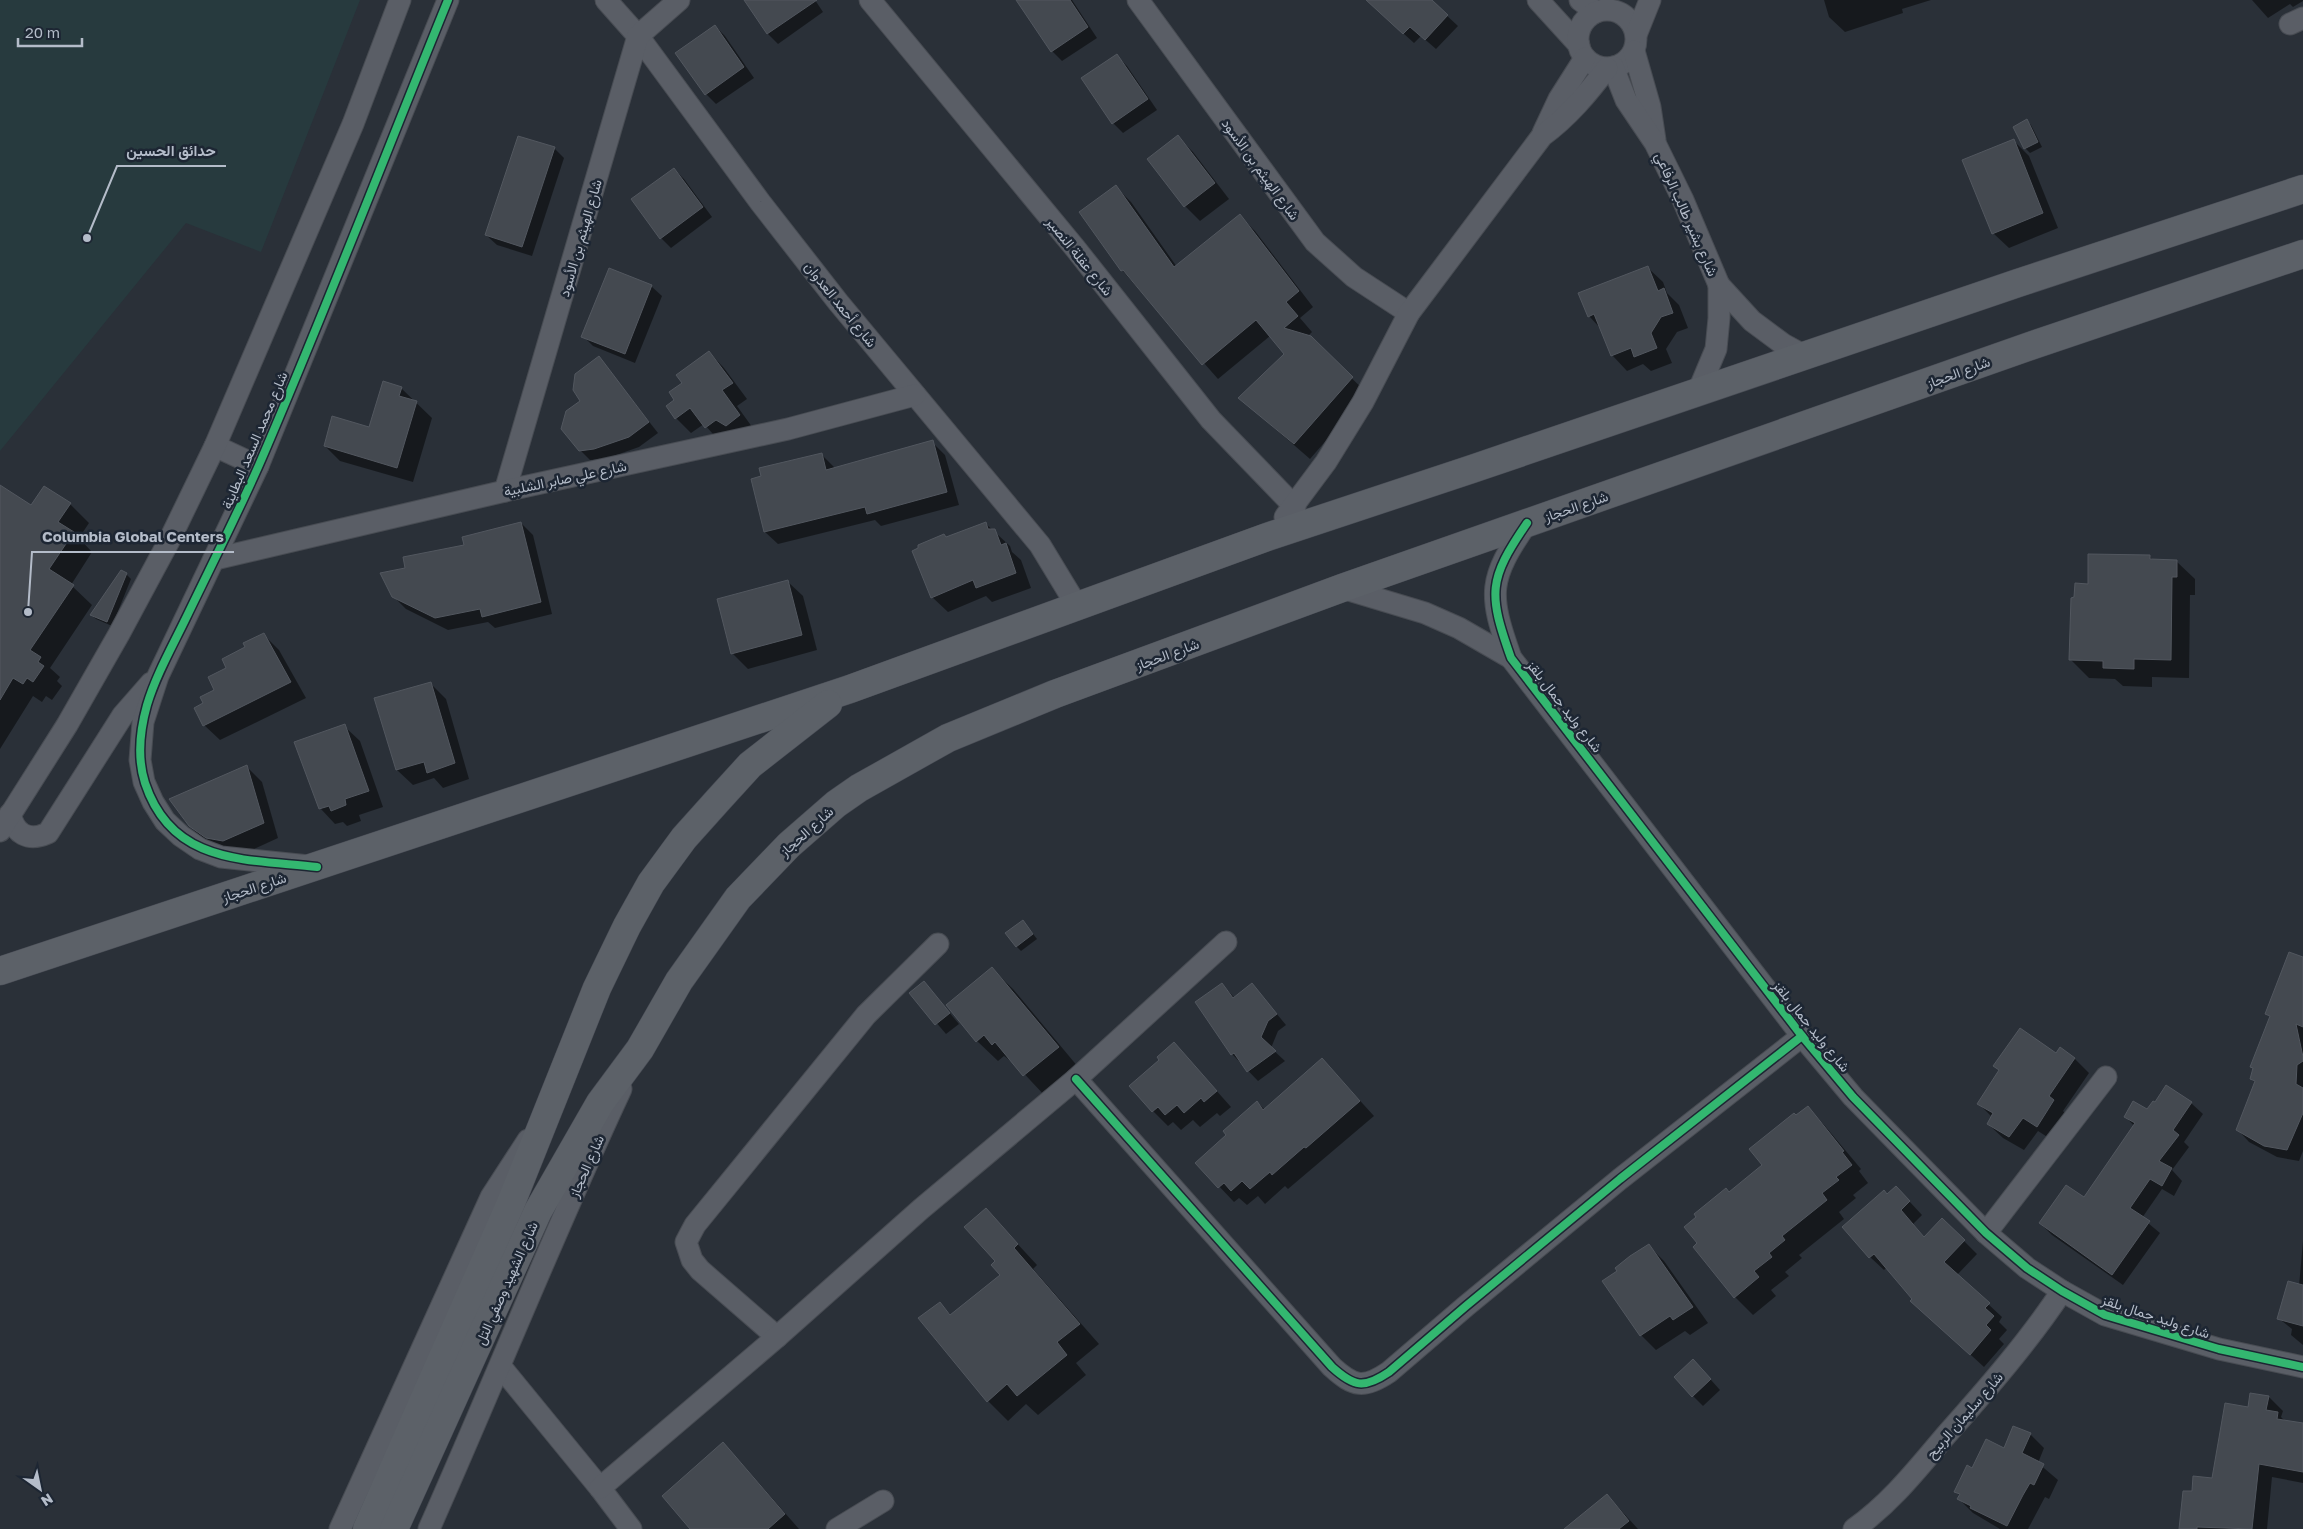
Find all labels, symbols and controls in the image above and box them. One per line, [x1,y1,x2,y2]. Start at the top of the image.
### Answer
scale bar [18,15,81,47]
text: 20 m [25,23,60,41]
street label: شارع الهيثم بن الأسود [1216,115,1304,225]
callout: حدائق الحسين [117,136,226,166]
text: حدائق الحسين [126,141,216,160]
street label: شارع بشير طالب الرفاعي [1648,150,1722,280]
street label: شارع الهيثم بن الأسود [555,177,608,299]
street label: شارع عقلة النصير [1040,213,1117,301]
street label: شارع أحمد العدوان [799,258,881,352]
street label: شارع الحجاز [1923,353,1993,395]
street label: شارع محمد السعد البطاينة [217,369,293,512]
street label: شارع علي صابر الشلبية [502,457,629,503]
street label: شارع الحجاز [1541,487,1611,528]
callout: Columbia Global Centers [32,522,234,552]
text: Columbia Global Centers [42,527,224,545]
street label: شارع الحجاز [1132,635,1202,677]
street label: شارع وليد جمال بلقز [1521,656,1606,757]
street label: شارع الحجاز [775,802,838,862]
street label: شارع الحجاز [219,869,289,909]
street label: شارع وليد جمال بلقز [1767,976,1854,1077]
street label: شارع الحجاز [564,1132,610,1202]
street label: شارع الشهيد وصفي التل [471,1219,545,1349]
street label: شارع وليد جمال بلقز [2098,1290,2212,1344]
street label: شارع سليمان الربيح [1922,1368,2008,1464]
north arrow [15,1464,65,1514]
text: N [38,1490,56,1510]

